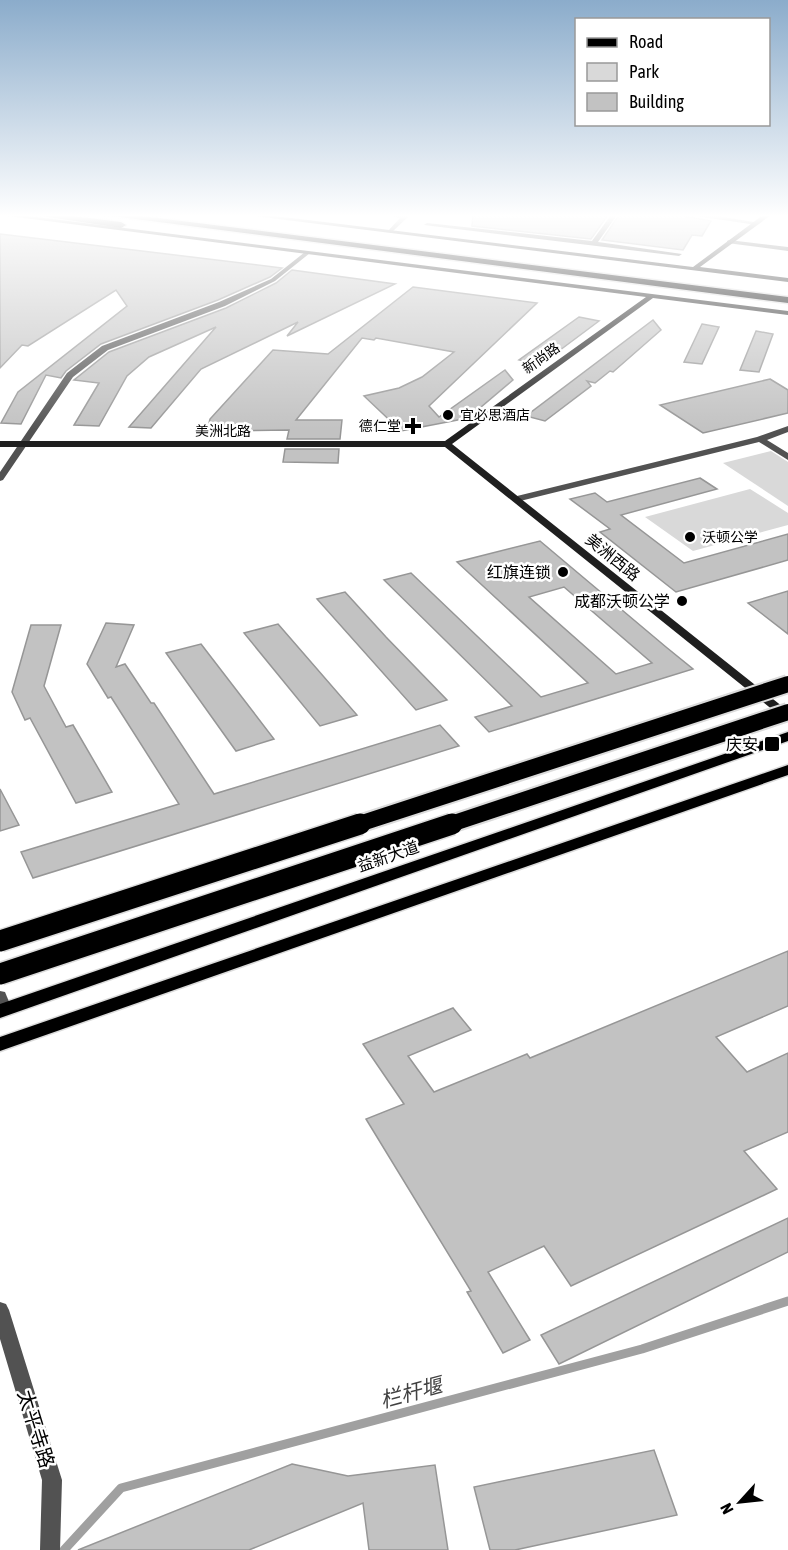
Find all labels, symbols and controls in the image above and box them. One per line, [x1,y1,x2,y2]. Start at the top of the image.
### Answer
legend [575,18,770,126]
text: Road [629,31,663,52]
text: Park [629,61,659,82]
text: Building [629,91,684,112]
street label: 新尚路 [519,339,563,377]
place label: 宜必思酒店 [460,407,530,423]
marker: 宜必思酒店 [441,408,455,422]
place label: 德仁堂 [359,418,401,434]
marker: 德仁堂 [406,419,420,433]
street label: 美洲北路 [195,423,251,439]
place label: 沃顿公学 [702,529,758,545]
street label: 美洲西路 [582,530,644,584]
marker: 沃顿公学 [683,530,697,544]
place label: 红旗连锁 [487,563,551,581]
marker: 红旗连锁 [556,565,570,579]
place label: 成都沃顿公学 [574,592,670,610]
marker: 成都沃顿公学 [675,594,689,608]
place label: 庆安 [726,735,758,753]
marker: 庆安 [763,735,781,753]
street label: 益新大道 [355,837,421,875]
water label: 栏杆堰 [377,1372,447,1412]
street label: 太平寺路 [14,1387,59,1470]
north arrow [710,1472,770,1532]
text: N [716,1501,737,1517]

